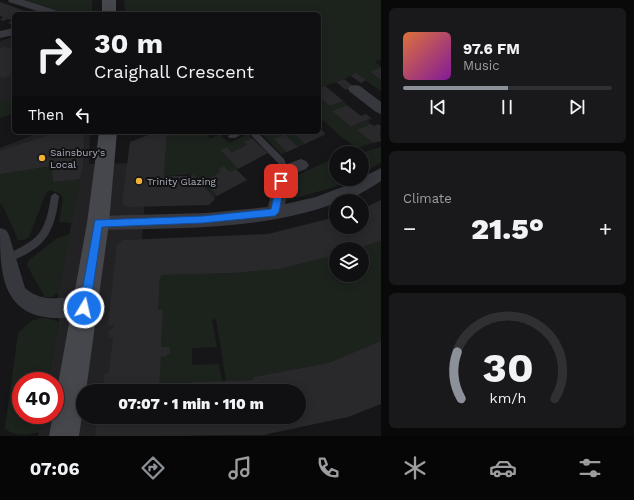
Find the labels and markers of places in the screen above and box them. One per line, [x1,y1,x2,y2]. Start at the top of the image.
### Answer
place label: Sainsbury's Local [50,147,105,170]
marker: Sainsbury's Local [37,153,47,163]
pin [264,164,298,198]
marker: Trinity Glazing [134,176,144,186]
place label: Trinity Glazing [147,176,217,187]

